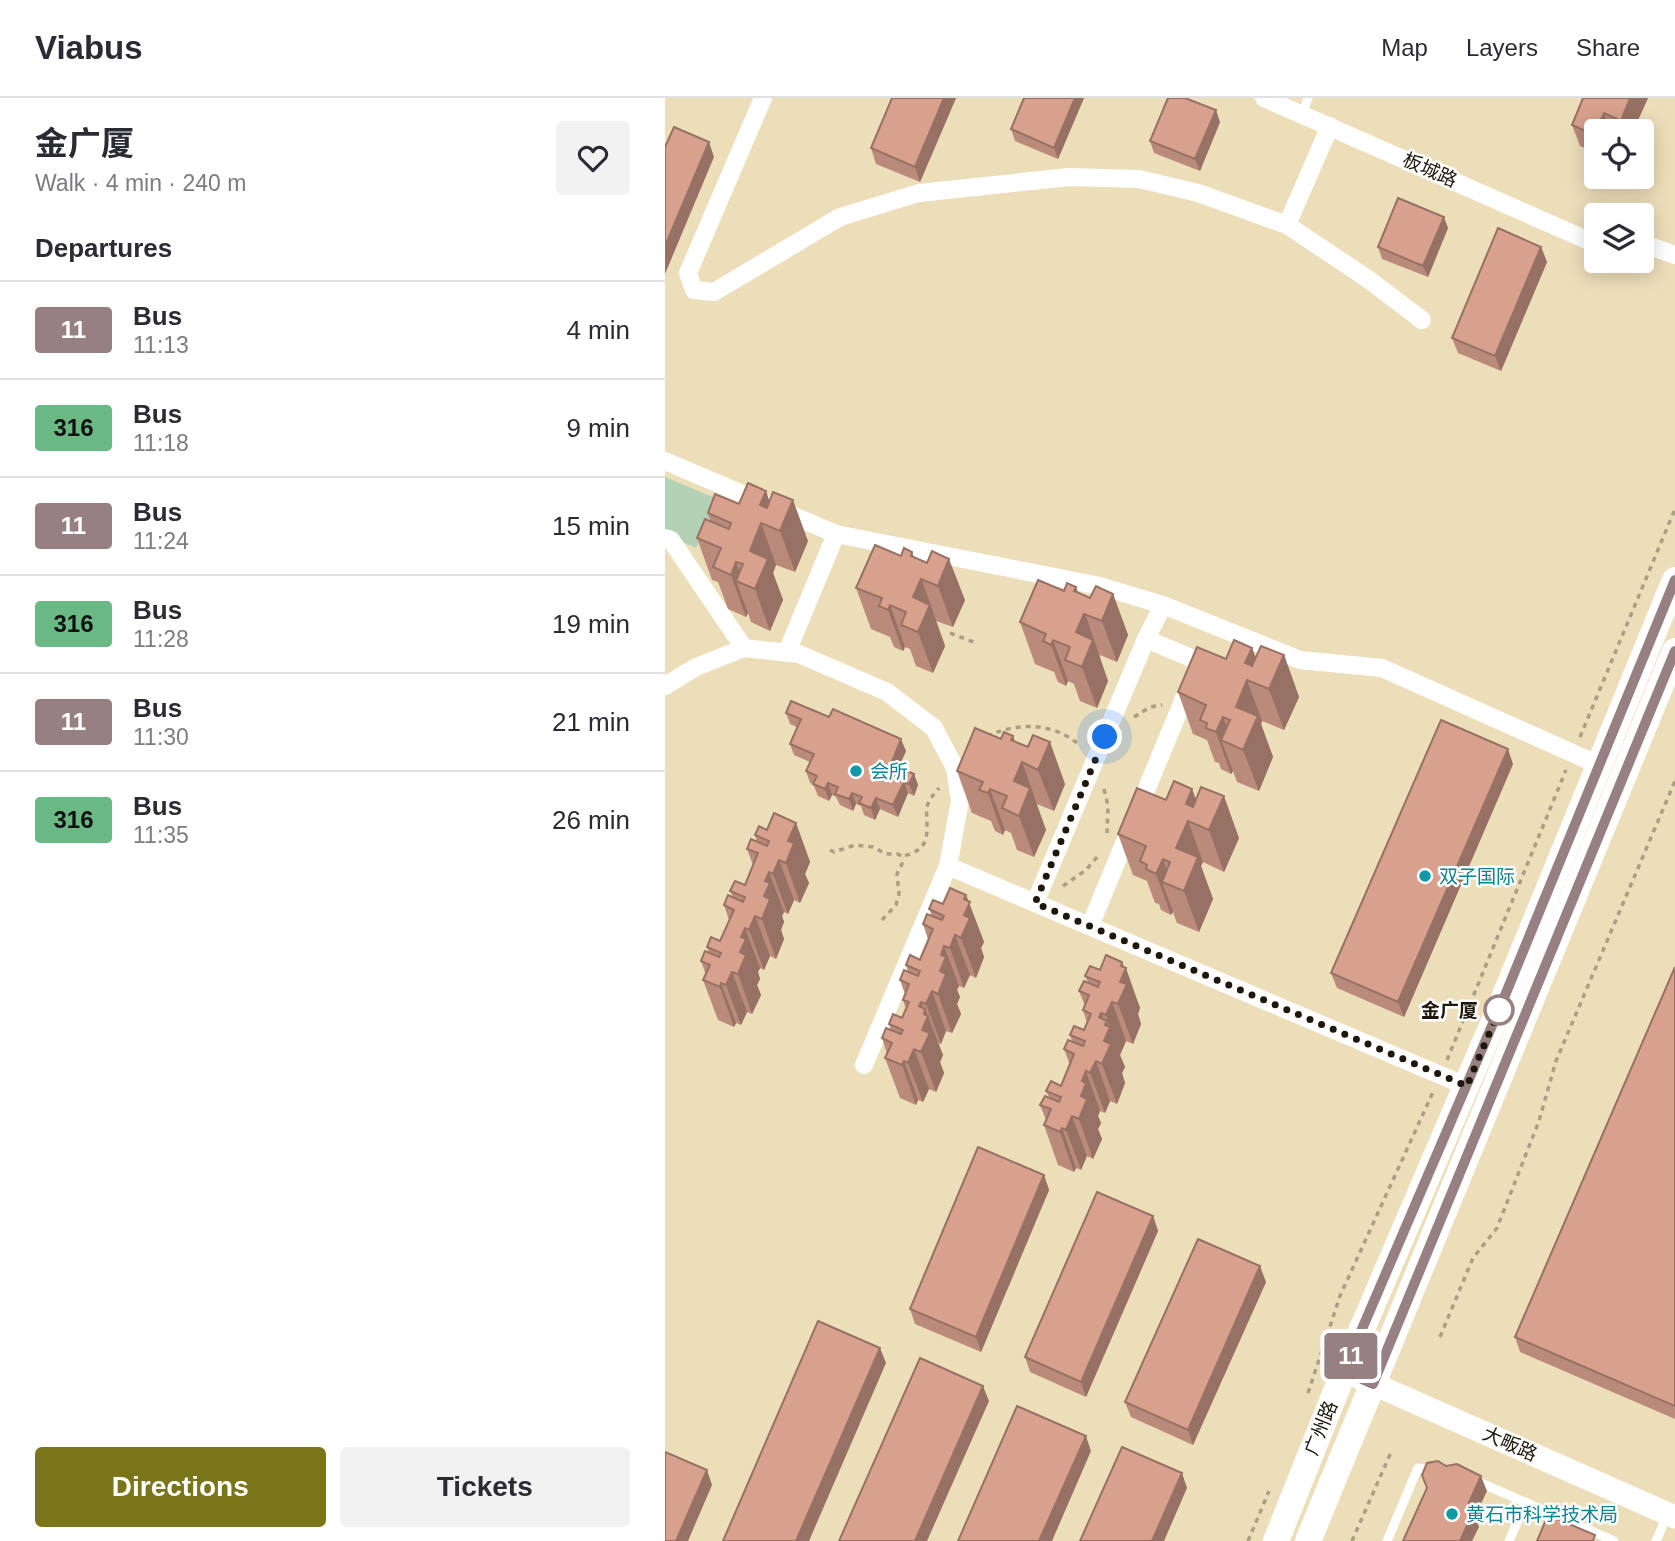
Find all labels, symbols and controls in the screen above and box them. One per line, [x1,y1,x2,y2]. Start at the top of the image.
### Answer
text: Viabus [35,29,143,66]
text: Map [1381,34,1428,61]
text: Layers [1466,34,1538,61]
text: Share [1576,34,1640,61]
map controls [1584,119,1654,273]
button: locate [1584,119,1654,189]
button: heart [556,121,630,195]
text: 金广厦 [35,125,134,162]
street label: 板城路 [1400,149,1460,191]
text: Walk · 4 min · 240 m [35,170,246,196]
button: layers [1584,203,1654,273]
text: Departures [35,233,172,263]
text: Bus [133,301,182,331]
text: 4 min [566,315,630,345]
text: 11 [61,316,86,343]
text: 11:13 [133,332,189,358]
text: Bus [133,399,182,429]
text: 9 min [566,413,630,443]
text: 316 [53,414,94,441]
text: 11:18 [133,430,189,456]
text: Bus [133,497,182,527]
text: 15 min [552,511,630,541]
text: 11 [61,512,86,539]
text: 11:24 [133,528,189,554]
text: Bus [133,595,182,625]
text: 19 min [552,609,630,639]
text: 316 [53,610,94,637]
text: 11:28 [133,626,189,652]
text: Bus [133,693,182,723]
text: 21 min [552,707,630,737]
text: 11 [61,708,86,735]
your location [1087,719,1122,754]
text: 11:30 [133,724,189,750]
place label: 会所 [870,761,908,782]
marker: 会所 [848,763,864,779]
text: Bus [133,791,182,821]
text: 26 min [552,805,630,835]
text: 316 [53,806,94,833]
text: 11:35 [133,822,189,848]
place label: 双子国际 [1439,866,1515,887]
marker: 双子国际 [1417,868,1433,884]
marker: 金广厦 [1484,995,1514,1025]
place label: 金广厦 [1421,1000,1478,1021]
line badge: 11 [1319,1333,1383,1379]
text: 11 [1338,1342,1364,1369]
street label: 广州路 [1301,1398,1341,1458]
street label: 大畈路 [1480,1423,1540,1465]
button: Directions [35,1447,326,1527]
button: Tickets [340,1447,630,1527]
place label: 黄石市科学技术局 [1466,1504,1618,1525]
marker: 黄石市科学技术局 [1444,1506,1460,1522]

